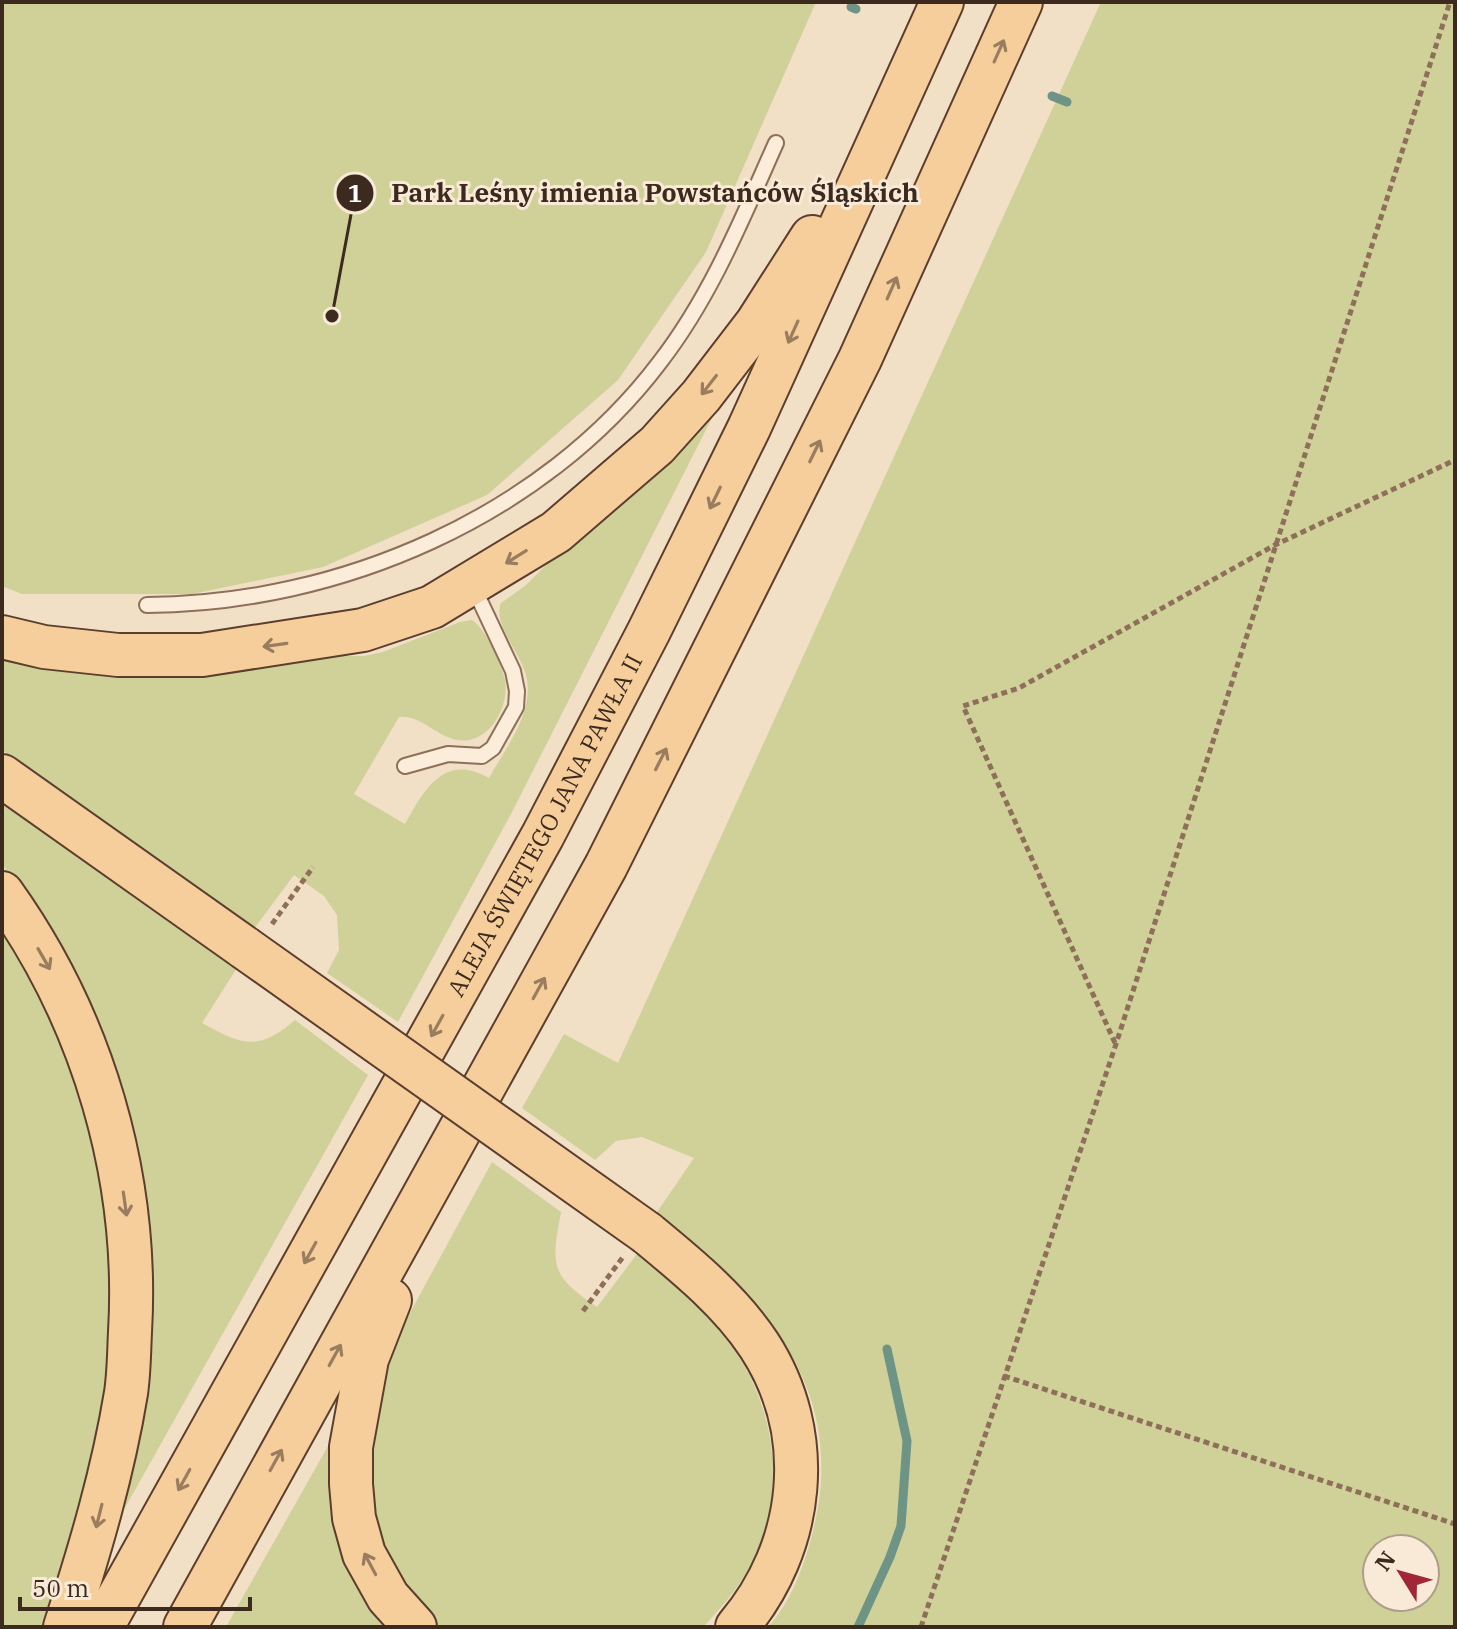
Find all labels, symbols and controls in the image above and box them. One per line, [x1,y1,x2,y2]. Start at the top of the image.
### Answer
one-way arrow [992,39,1007,63]
callout: Park Leśny imienia Powstańców Śląskich [335,168,935,218]
text: Park Leśny imienia Powstańców Śląskich [391,175,919,209]
text: 1 [348,177,362,209]
one-way arrow [885,277,900,301]
one-way arrow [784,320,799,344]
one-way arrow [701,374,718,395]
one-way arrow [807,439,823,463]
one-way arrow [706,486,722,510]
one-way arrow [505,549,528,565]
one-way arrow [263,638,288,653]
street label: ALEJA ŚWIĘTEGO JANA PAWŁA II [439,648,649,1002]
one-way arrow [654,747,670,771]
one-way arrow [37,946,52,970]
one-way arrow [532,977,547,1001]
one-way arrow [429,1013,444,1037]
one-way arrow [118,1191,133,1216]
one-way arrow [302,1240,317,1264]
one-way arrow [328,1343,343,1367]
one-way arrow [269,1449,285,1473]
one-way arrow [175,1467,191,1491]
one-way arrow [91,1503,106,1529]
north arrow [1361,1533,1441,1613]
text: N [1368,1545,1401,1576]
one-way arrow [362,1553,378,1576]
scale bar [20,1561,250,1611]
text: 50 m [32,1572,89,1604]

